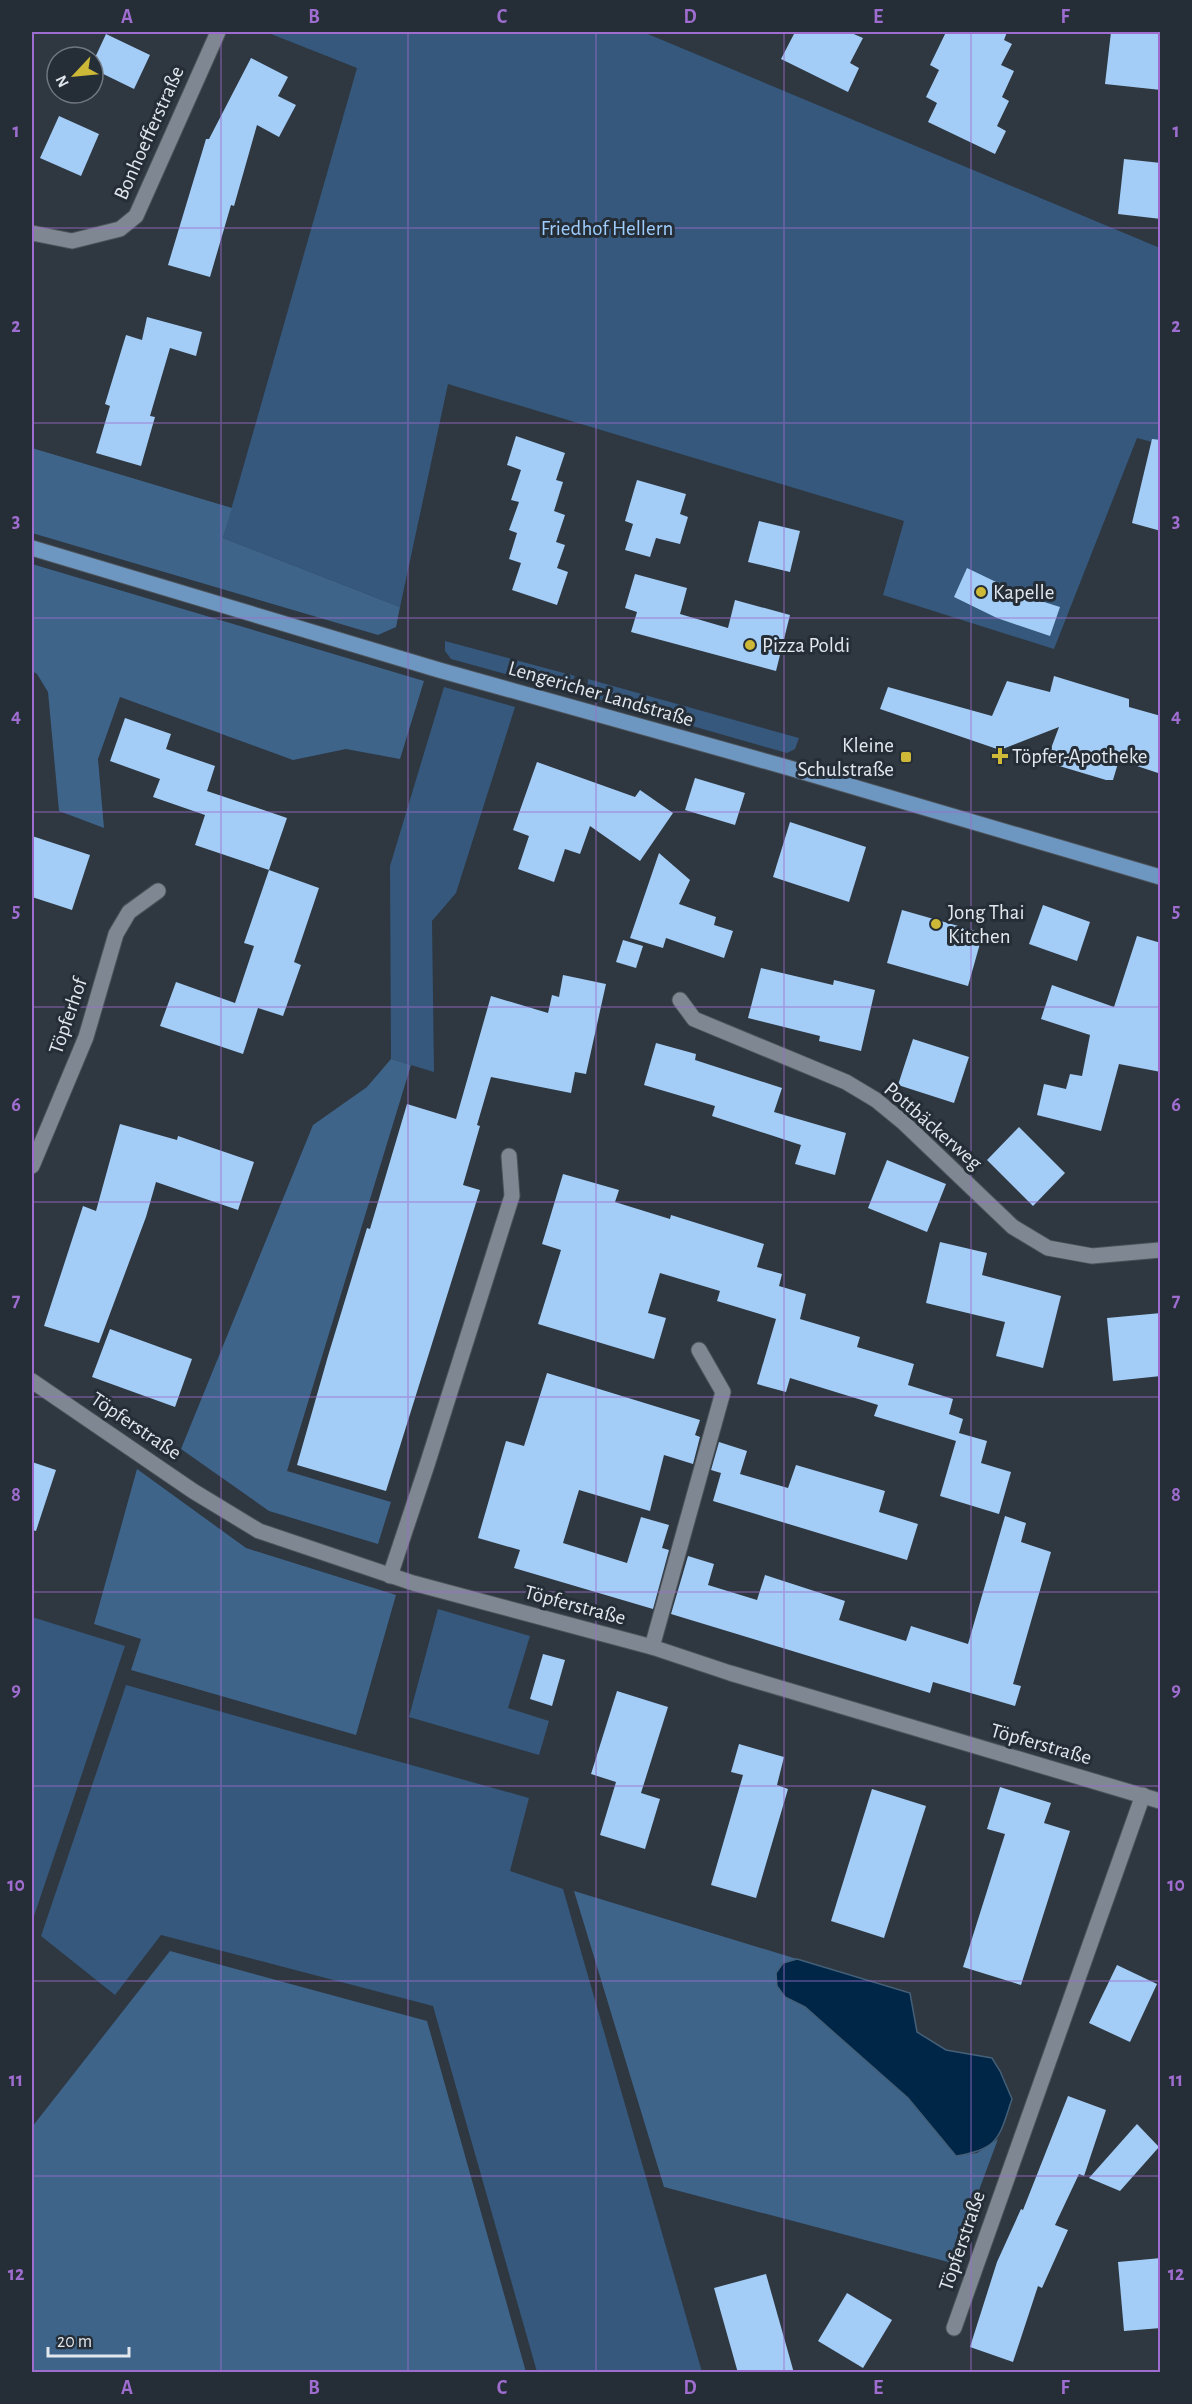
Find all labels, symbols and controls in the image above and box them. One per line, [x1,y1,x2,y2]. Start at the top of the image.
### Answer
text: A [121,7,133,27]
text: B [308,7,320,27]
text: C [497,7,508,27]
text: D [683,7,697,27]
text: E [873,7,883,27]
text: F [1060,7,1070,27]
north arrow [45,45,105,105]
street label: Bonhoefferstraße [110,63,188,203]
text: N [53,73,72,90]
text: 1 [12,121,20,141]
text: 1 [1172,121,1180,141]
park label: Friedhof Hellern [541,218,673,239]
text: 2 [11,316,21,336]
text: 2 [1171,316,1181,336]
text: 3 [12,511,20,531]
text: 3 [1172,511,1180,531]
place label: Kapelle [993,582,1054,603]
marker: Kapelle [974,585,988,599]
place label: Pizza Poldi [762,635,850,656]
marker: Pizza Poldi [743,638,757,652]
street label: Lengericher Landstraße [506,657,696,731]
text: 4 [11,706,21,726]
text: 4 [1171,706,1181,726]
place label: Kleine Schulstraße [798,735,894,780]
place label: Töpfer-Apotheke [1012,746,1148,767]
marker: Töpfer-Apotheke [993,749,1007,763]
marker: Kleine Schulstraße [899,750,913,764]
text: 5 [12,901,20,921]
text: 5 [1172,901,1180,921]
place label: Jong Thai Kitchen [948,902,1025,947]
marker: Jong Thai Kitchen [929,917,943,931]
street label: Töpferhof [45,974,91,1057]
street label: Pottbäckerweg [880,1078,986,1174]
text: 6 [11,1095,21,1115]
text: 6 [1171,1095,1181,1115]
text: 7 [12,1290,21,1310]
text: 7 [1172,1290,1181,1310]
street label: Töpferstraße [87,1388,185,1464]
text: 8 [11,1485,21,1505]
text: 8 [1171,1485,1181,1505]
street label: Töpferstraße [522,1581,628,1629]
text: 9 [11,1680,21,1700]
text: 9 [1171,1680,1181,1700]
street label: Töpferstraße [988,1720,1094,1768]
text: 10 [7,1875,25,1895]
text: 10 [1167,1875,1185,1895]
text: 11 [9,2070,23,2090]
text: 11 [1169,2070,1183,2090]
street label: Töpferstraße [935,2188,989,2294]
text: 12 [8,2264,24,2284]
text: 12 [1168,2264,1184,2284]
scale bar [48,2320,129,2358]
text: 20 m [57,2333,92,2351]
text: A [121,2378,133,2398]
text: B [308,2378,320,2398]
text: C [497,2378,508,2398]
text: D [683,2378,697,2398]
text: E [873,2378,883,2398]
text: F [1060,2378,1070,2398]

